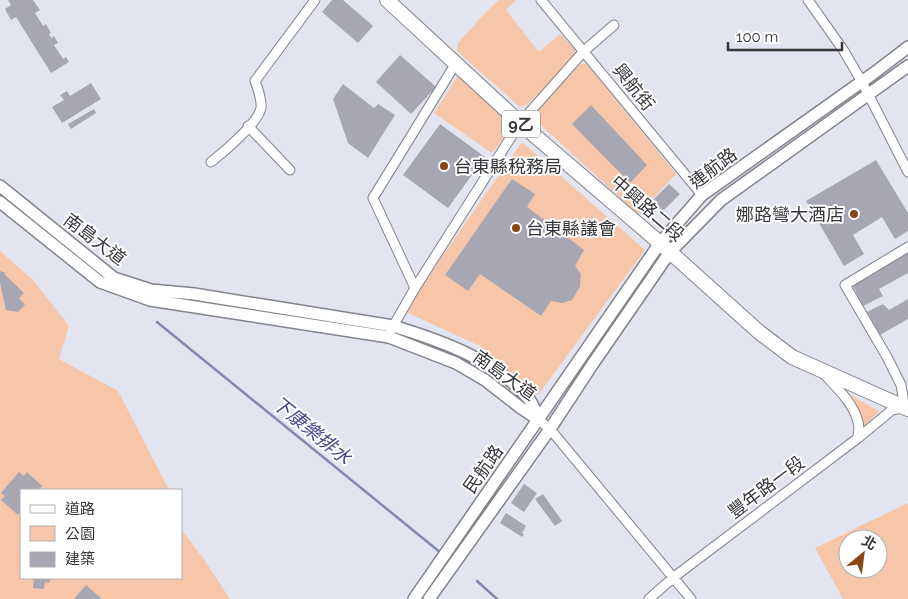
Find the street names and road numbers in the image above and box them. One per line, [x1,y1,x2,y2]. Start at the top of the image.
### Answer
street label: 興航街 [609,59,659,115]
road number: 9乙 [502,110,540,138]
street label: 連航路 [685,143,741,193]
street label: 中興路二段 [607,171,689,245]
street label: 南島大道 [60,209,130,269]
street label: 南島大道 [469,346,541,404]
street label: 民航路 [459,441,507,497]
street label: 豐年路一段 [724,452,808,522]

